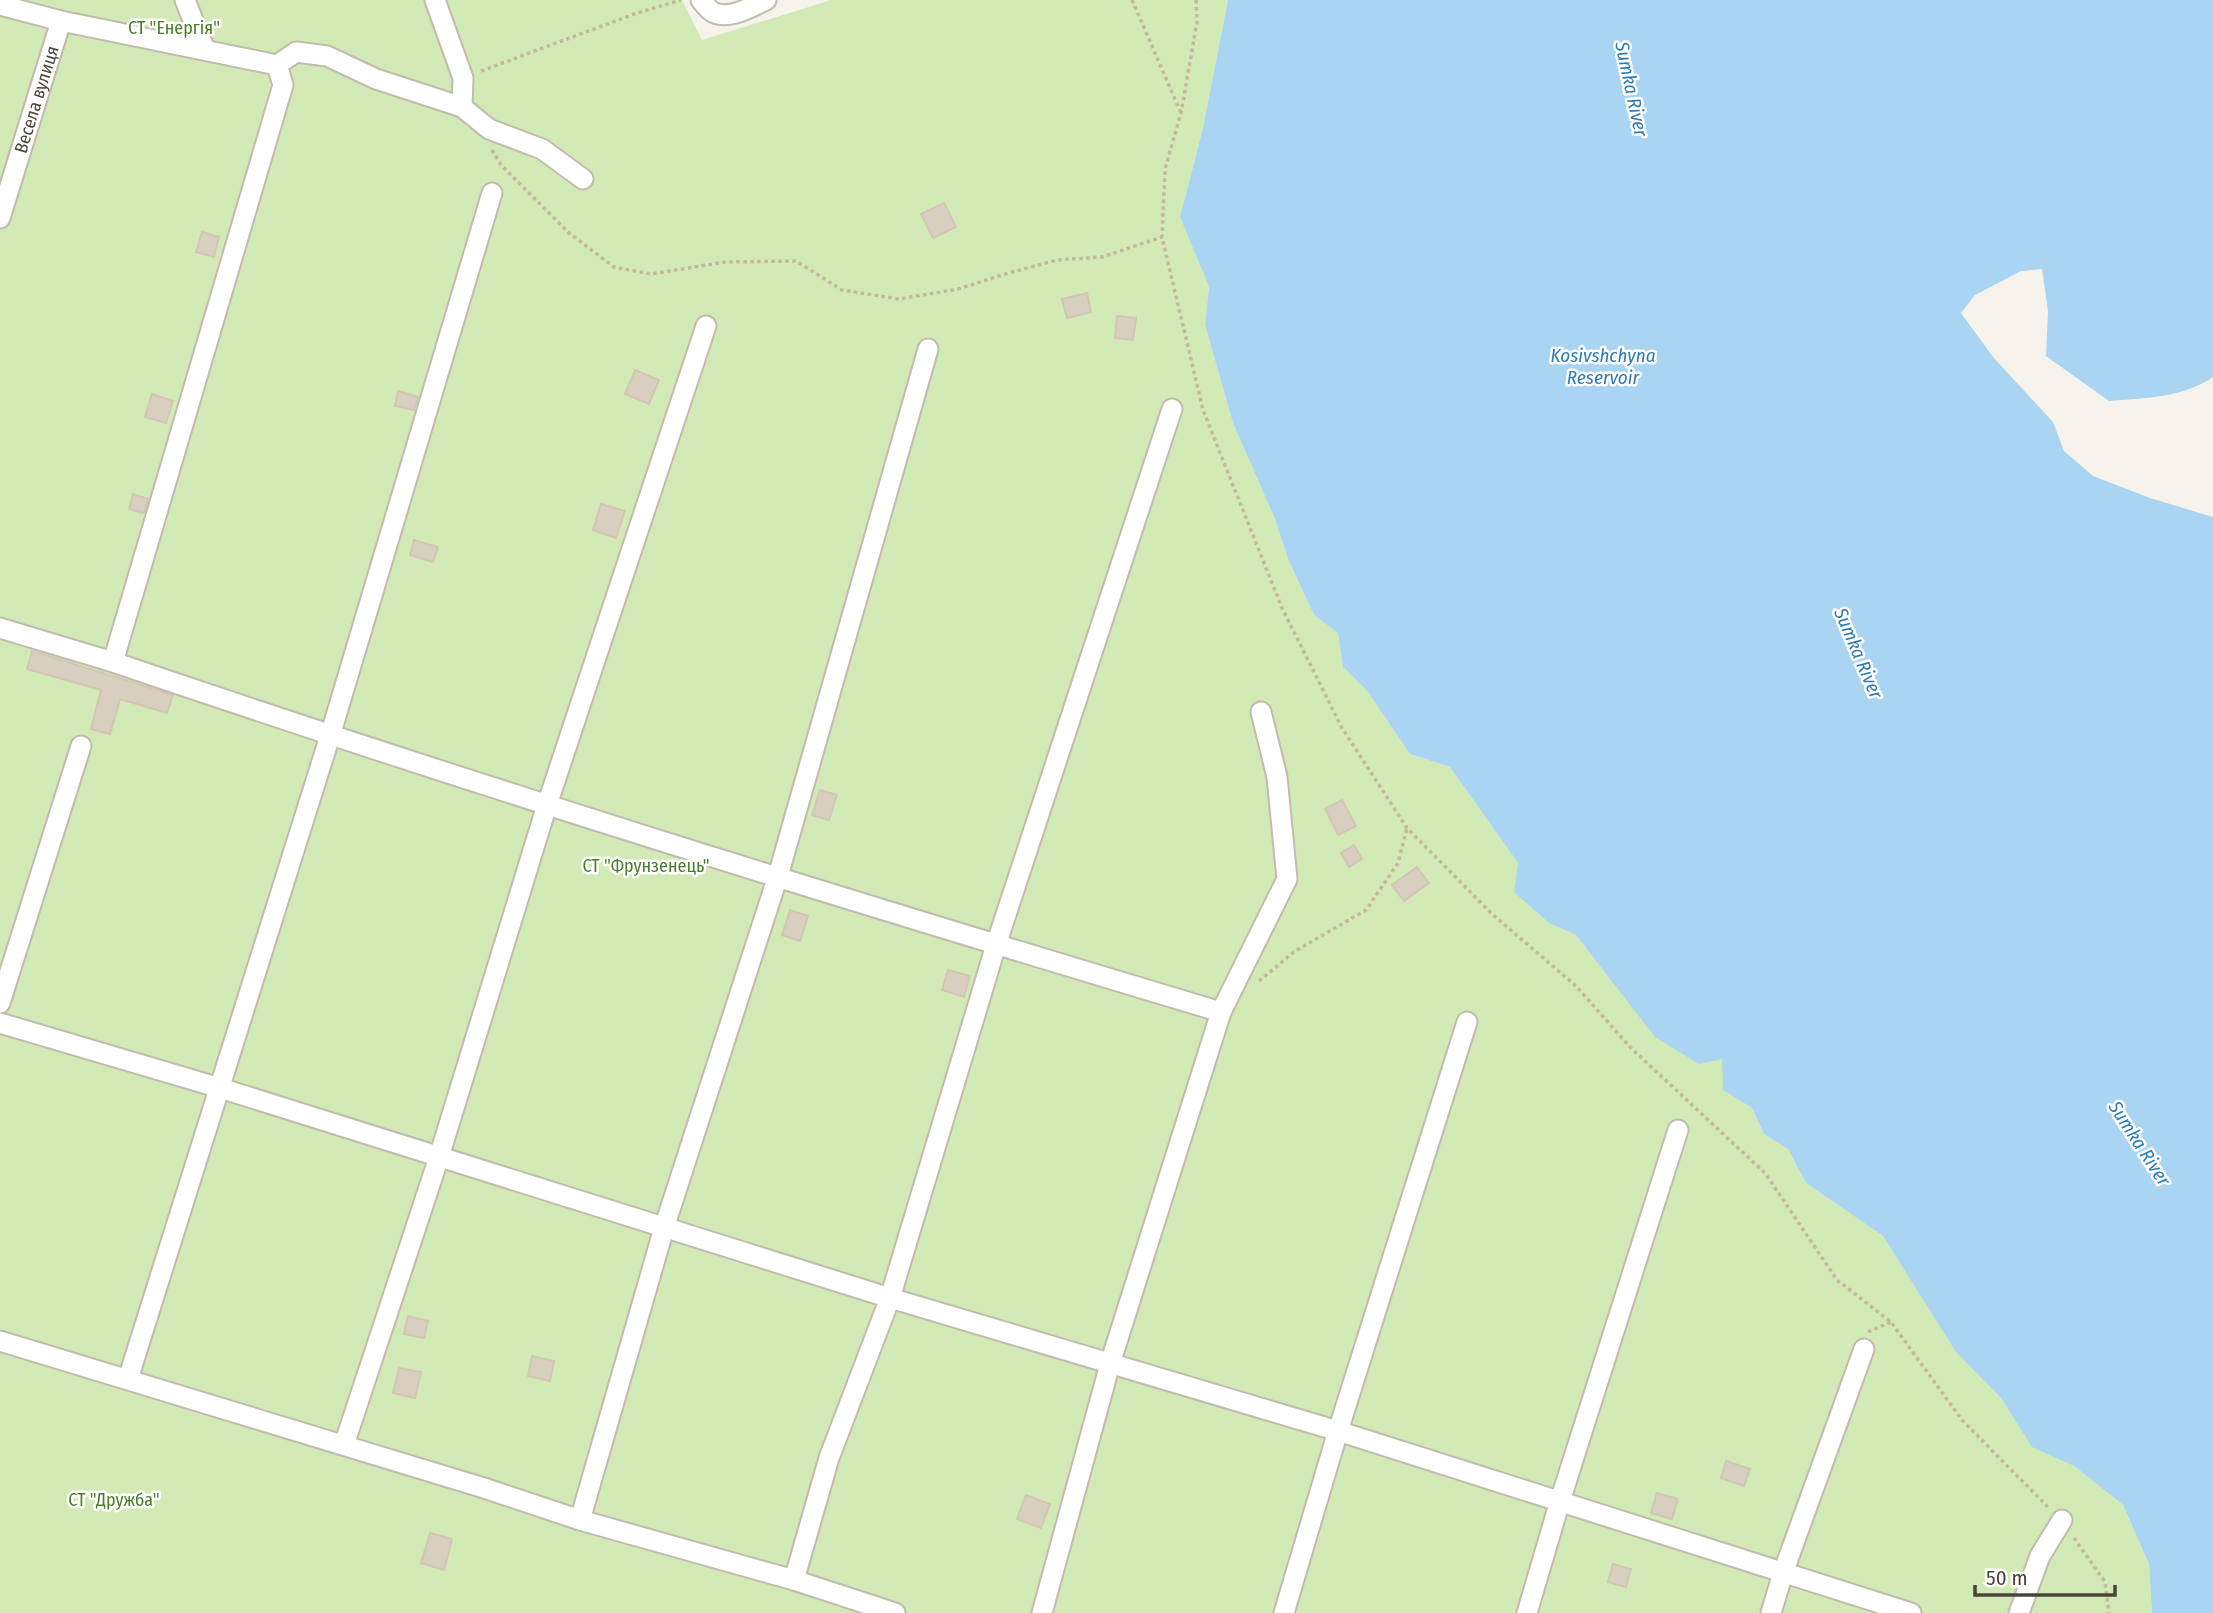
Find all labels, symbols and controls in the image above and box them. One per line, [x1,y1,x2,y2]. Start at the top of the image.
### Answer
park label: СТ "Енергія" [128,17,220,39]
water label: Sumka River [1610,39,1653,140]
street label: Весела вулиця [10,43,64,156]
water label: Kosivshchyna Reservoir [1550,344,1656,389]
water label: Sumka River [1829,603,1888,703]
park label: СТ "Фрунзенець" [582,855,710,877]
water label: Sumka River [2103,1096,2176,1191]
park label: СТ "Дружба" [68,1489,160,1511]
scale bar [1975,1554,2115,1598]
text: 50 m [1986,1565,2028,1591]

